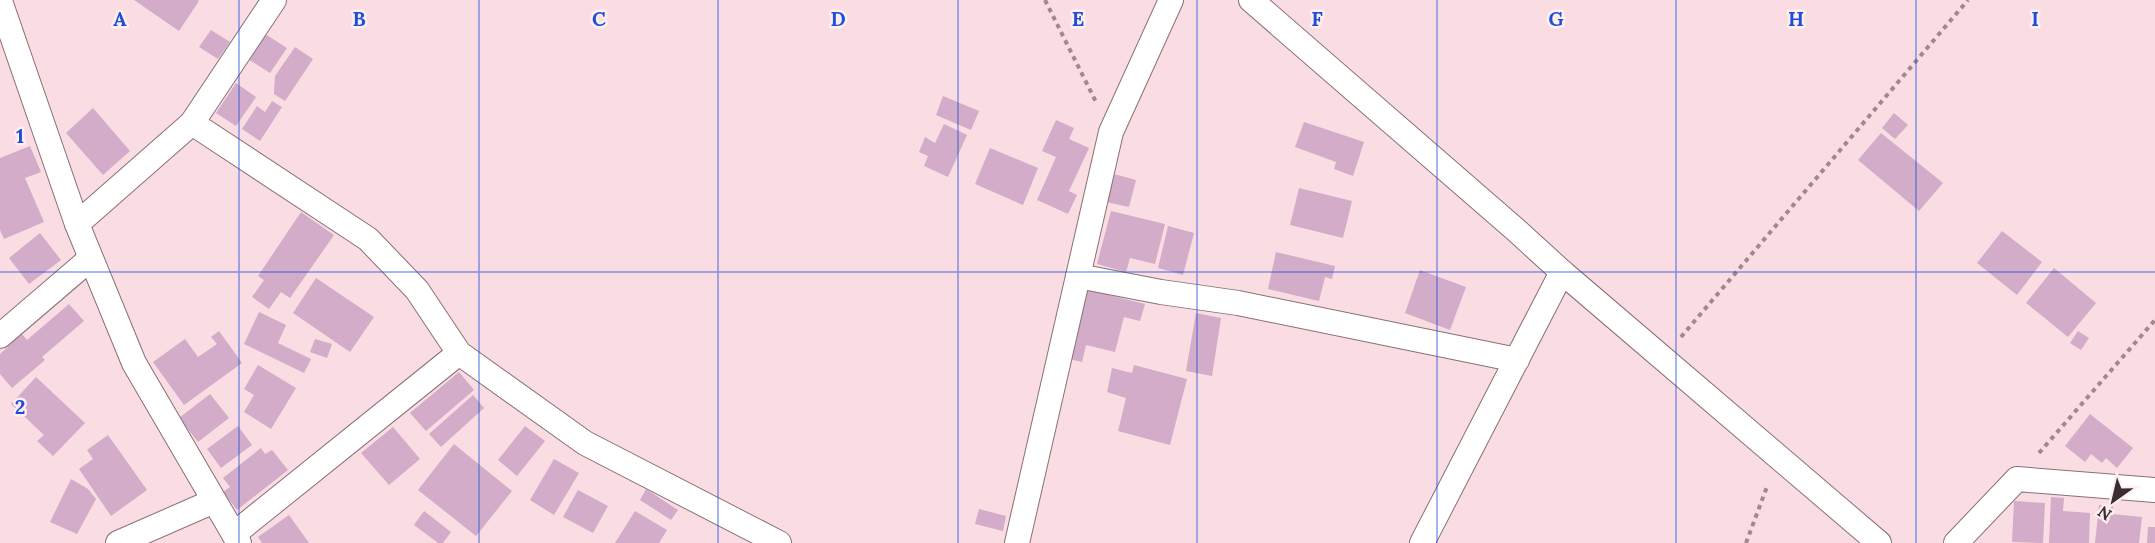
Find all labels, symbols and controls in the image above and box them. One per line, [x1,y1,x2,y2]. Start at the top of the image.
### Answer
text: A [113,6,127,31]
text: B [352,6,366,31]
text: C [592,6,606,31]
text: D [830,6,846,31]
text: E [1072,6,1084,31]
text: F [1311,6,1323,31]
text: G [1548,6,1564,31]
text: H [1788,6,1804,31]
text: I [2031,6,2039,31]
text: 1 [16,123,24,148]
text: 2 [15,394,25,419]
north arrow [2083,471,2143,531]
text: N [2094,502,2115,525]

